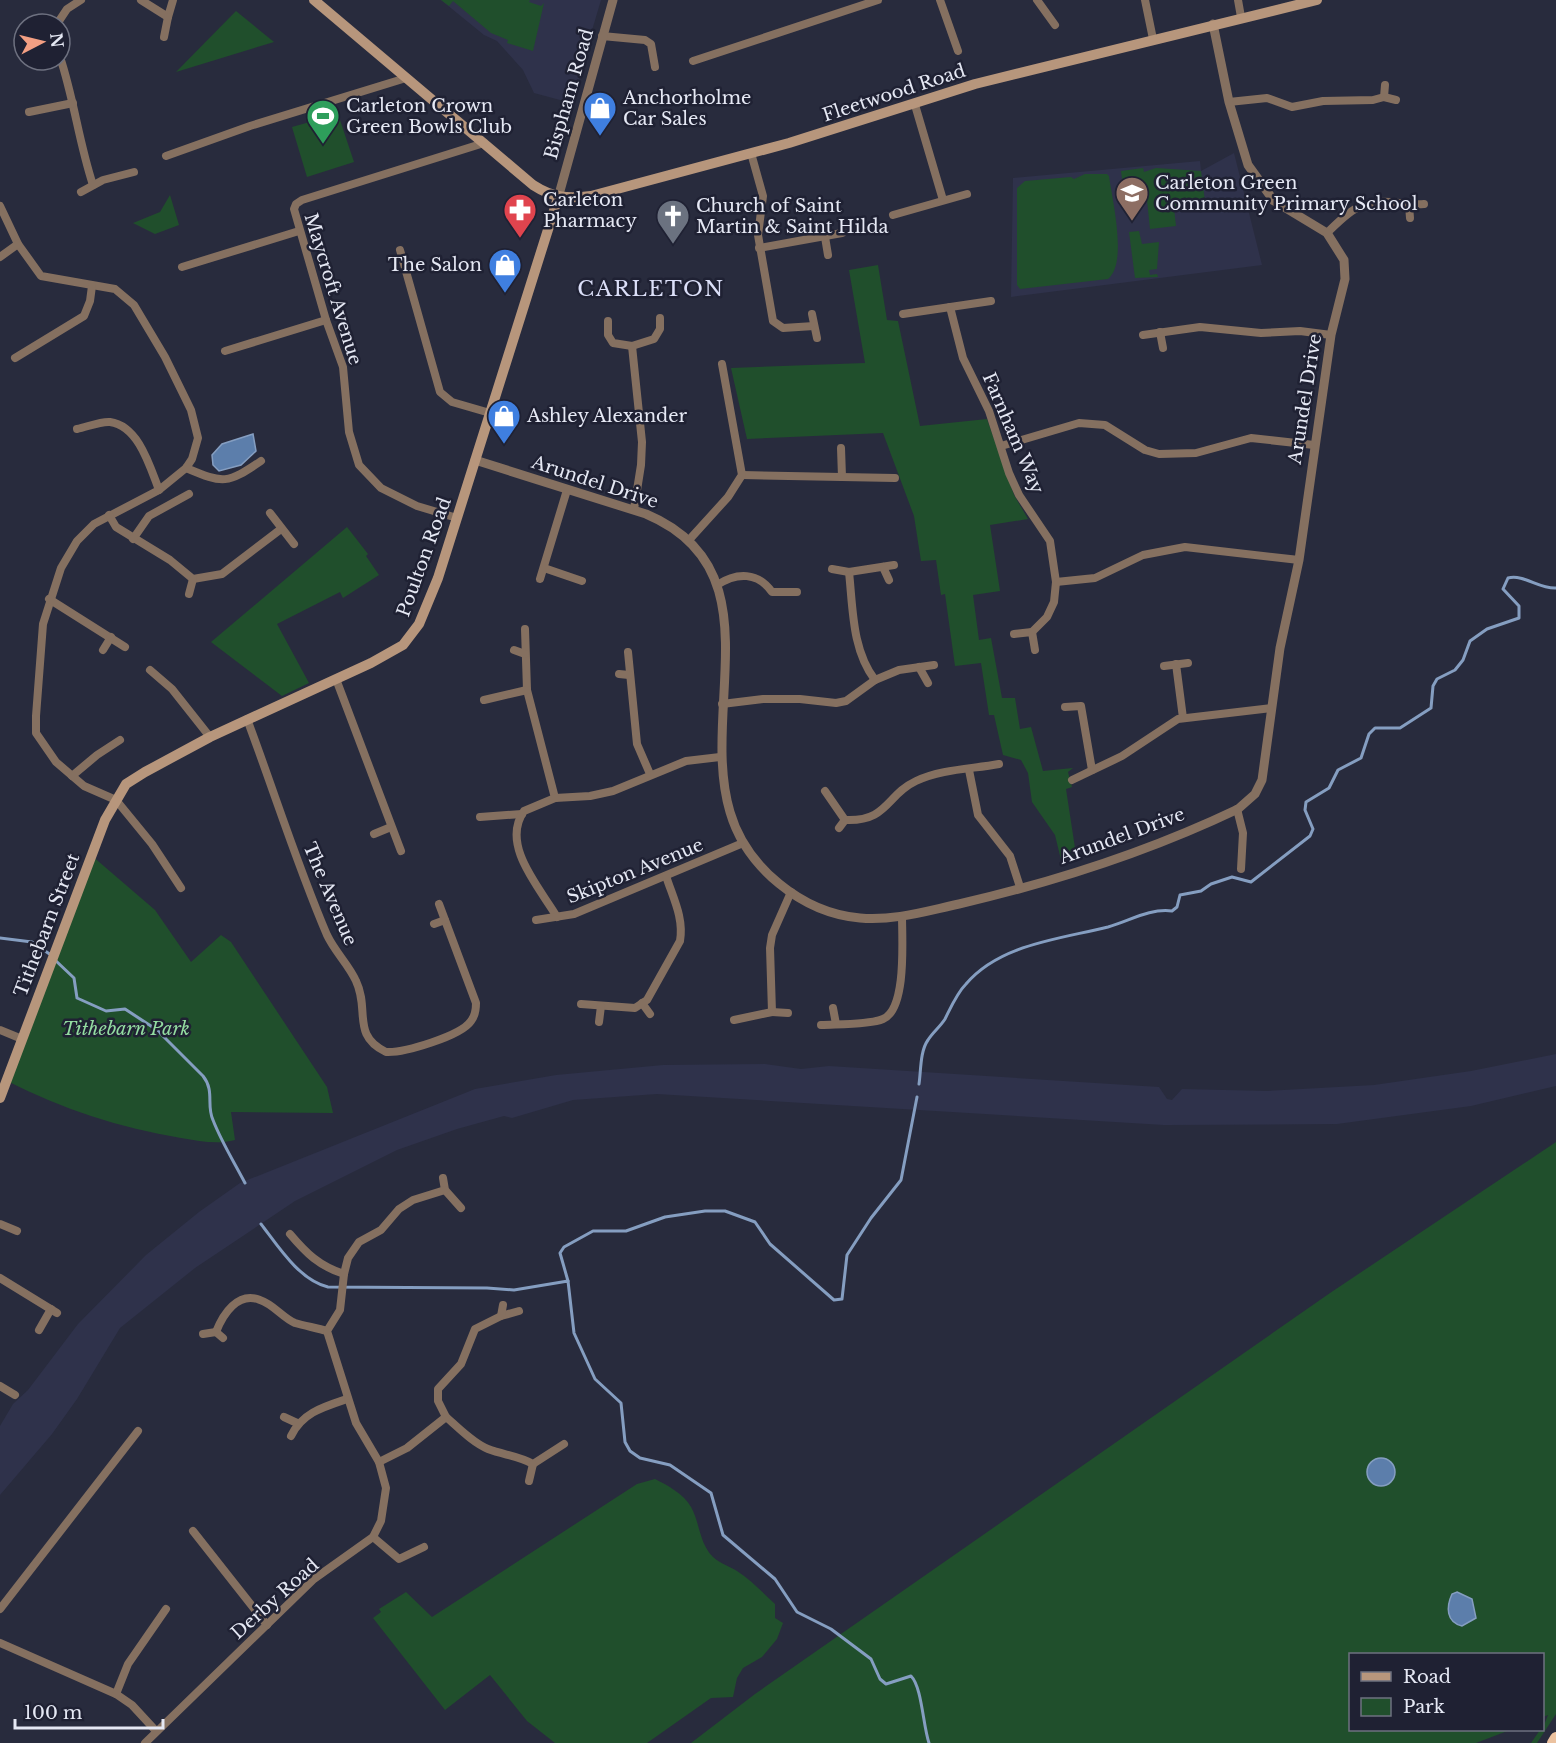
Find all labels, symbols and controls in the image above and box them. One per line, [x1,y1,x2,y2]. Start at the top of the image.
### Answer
north arrow [12,12,72,72]
street label: Bispham Road [540,26,598,162]
text: N [46,31,68,49]
street label: Fleetwood Road [820,59,968,127]
place label: Anchorholme Car Sales [622,87,751,130]
shop icon: Anchorholme Car Sales [582,90,618,137]
place label: Carleton Crown Green Bowls Club [346,95,512,138]
sports icon: Carleton Crown Green Bowls Club [305,98,341,145]
place label: Carleton Green Community Primary School [1155,172,1418,215]
school or university icon: Carleton Green Community Primary School [1114,175,1150,222]
place label: Carleton Pharmacy [543,189,637,232]
pharmacy icon: Carleton Pharmacy [502,192,538,239]
place label: Church of Saint Martin & Saint Hilda [696,195,889,238]
church icon: Church of Saint Martin & Saint Hilda [655,198,691,245]
street label: Maycroft Avenue [299,211,367,367]
shop icon: The Salon [487,247,523,294]
place label: The Salon [388,254,482,276]
district label: CARLETON [577,276,725,302]
street label: Arundel Drive [1284,332,1326,467]
street label: Farnham Way [978,369,1049,497]
shop icon: Ashley Alexander [486,398,522,445]
place label: Ashley Alexander [526,405,688,427]
street label: Arundel Drive [528,451,661,513]
street label: Poulton Road [392,494,456,620]
street label: Arundel Drive [1055,803,1188,869]
street label: Skipton Avenue [564,834,706,908]
street label: The Avenue [298,839,362,949]
street label: Tithebarn Street [10,850,84,1000]
park label: Tithebarn Park [62,1018,190,1040]
street label: Derby Road [227,1554,323,1644]
legend [1349,1653,1544,1731]
text: Road [1403,1666,1451,1688]
scale bar [15,1692,164,1730]
text: Park [1403,1696,1445,1718]
text: 100 m [24,1702,82,1724]

